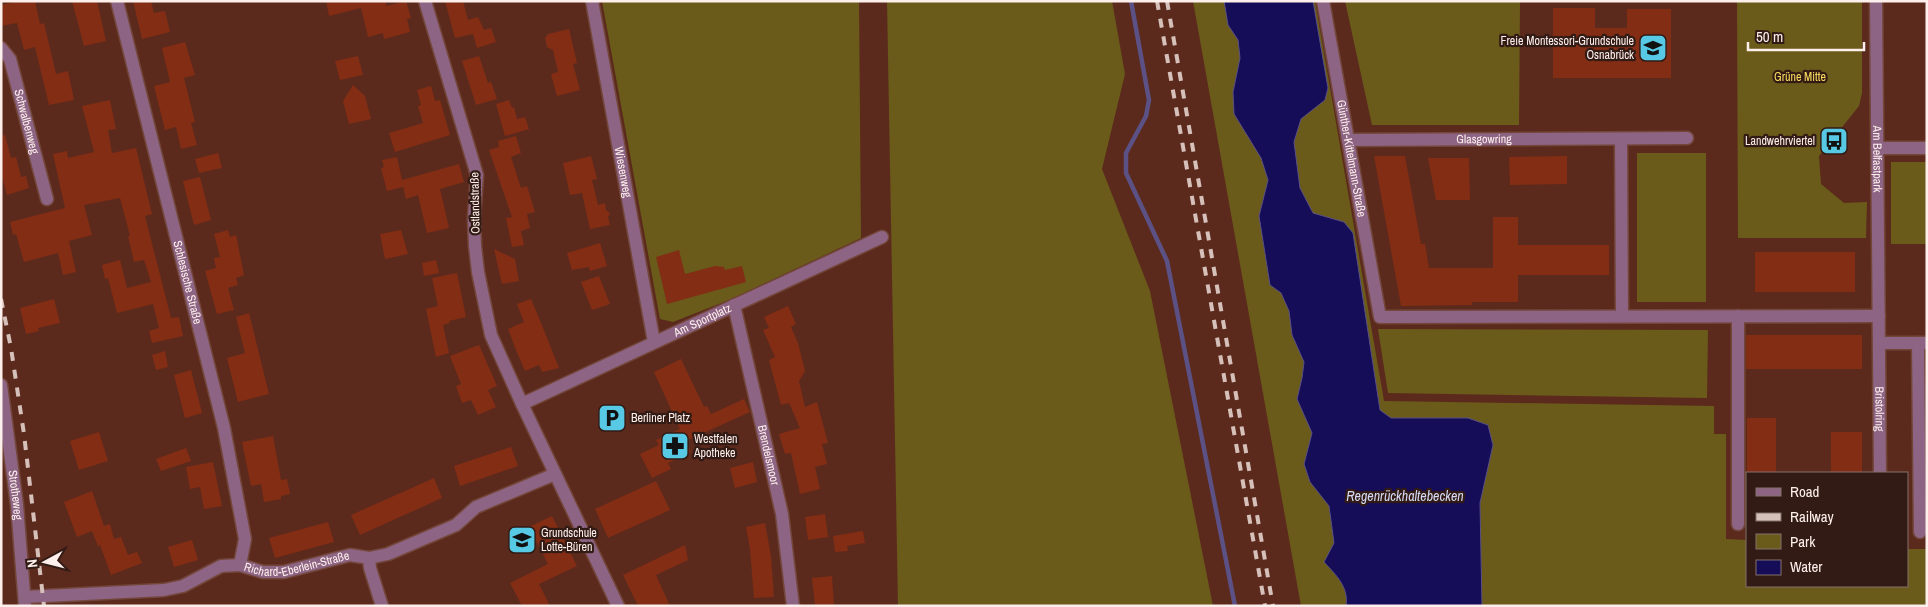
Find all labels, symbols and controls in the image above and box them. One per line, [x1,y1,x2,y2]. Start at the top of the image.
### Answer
scale bar [1748,20,1864,52]
text: 50 m [1756,26,1783,47]
place label: Freie Montessori-Grundschule Osnabrück [1501,33,1634,63]
school or university icon: Freie Montessori-Grundschule Osnabrück [1638,33,1668,63]
park label: Grüne Mitte [1774,69,1826,85]
street label: Schwalbenweg [10,88,43,156]
street label: Günther-Kittelmann-Straße [1333,99,1370,218]
street label: Am Belfastpark [1869,124,1886,193]
bus stop icon: Landwehrviertel [1819,126,1849,156]
street label: Glasgowring [1456,131,1512,147]
place label: Landwehrviertel [1745,133,1815,149]
street label: Wiesenweg [611,145,636,199]
street label: Ostlandstraße [466,172,484,234]
street label: Schlesische Straße [169,239,206,326]
street label: Am Sportplatz [670,300,734,341]
street label: Bristolring [1871,386,1888,432]
parking icon: Berliner Platz [597,403,627,433]
place label: Berliner Platz [631,410,690,426]
street label: Brendelsmoor [754,423,783,487]
pharmacy icon: Westfalen Apotheke [660,431,690,461]
place label: Westfalen Apotheke [693,431,738,461]
street label: Strotheweg [4,469,26,521]
legend [1746,472,1908,587]
text: Road [1790,481,1819,502]
water label: Regenrückhaltebecken [1346,487,1464,505]
text: Railway [1790,506,1835,527]
school or university icon: Grundschule Lotte-Büren [507,525,537,555]
place label: Grundschule Lotte-Büren [541,525,597,555]
text: Park [1790,531,1816,552]
north arrow [20,537,70,587]
street label: Richard-Eberlein-Straße [242,548,351,580]
text: Water [1790,556,1822,577]
text: N [23,558,42,569]

